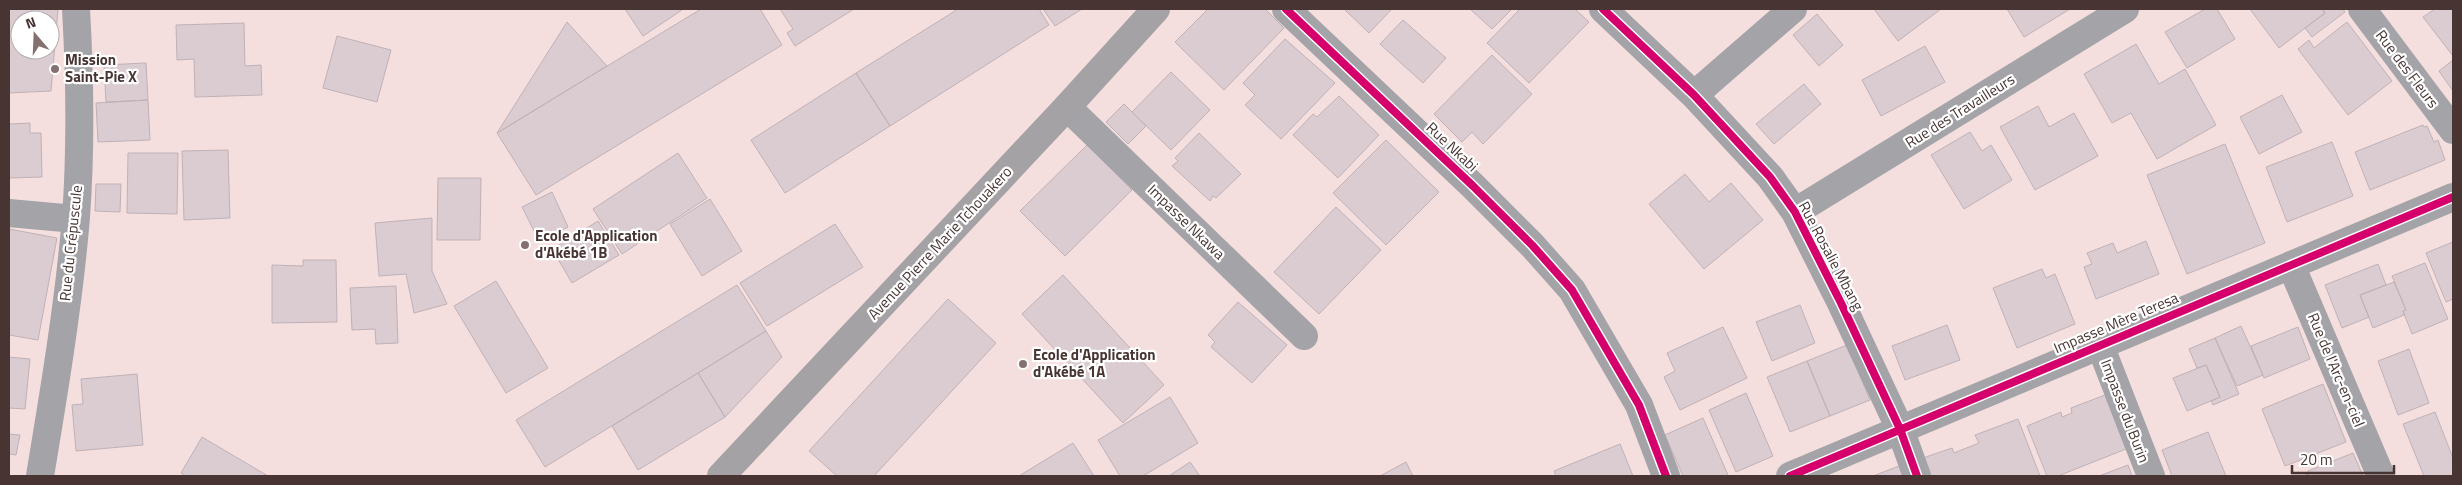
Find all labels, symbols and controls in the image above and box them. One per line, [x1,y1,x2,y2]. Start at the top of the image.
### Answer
north arrow [10,10,60,60]
text: N [23,11,39,34]
street label: Rue des Fleurs [2370,25,2445,113]
place label: Mission Saint-Pie X [65,48,137,88]
marker: Mission Saint-Pie X [49,63,61,75]
street label: Rue des Travailleurs [1900,68,2019,154]
street label: Rue Nkabi [1421,116,1484,177]
street label: Avenue Pierre Marie Tchouakero [862,161,1017,325]
street label: Impasse Nkawa [1142,179,1231,265]
street label: Rue du Crépuscule [53,184,88,302]
street label: Rue Rosalie Mbang [1793,197,1870,315]
place label: Ecole d'Application d'Akébé 1B [535,224,657,264]
marker: Ecole d'Application d'Akébé 1B [519,239,531,251]
street label: Impasse Mère Teresa [2050,286,2182,359]
street label: Rue de l'Arc-en-ciel [2302,309,2371,431]
place label: Ecole d'Application d'Akébé 1A [1033,343,1155,383]
street label: Impasse du Burin [2095,356,2156,466]
marker: Ecole d'Application d'Akébé 1A [1017,358,1029,370]
scale bar [2292,442,2394,474]
text: 20 m [2300,448,2333,471]

